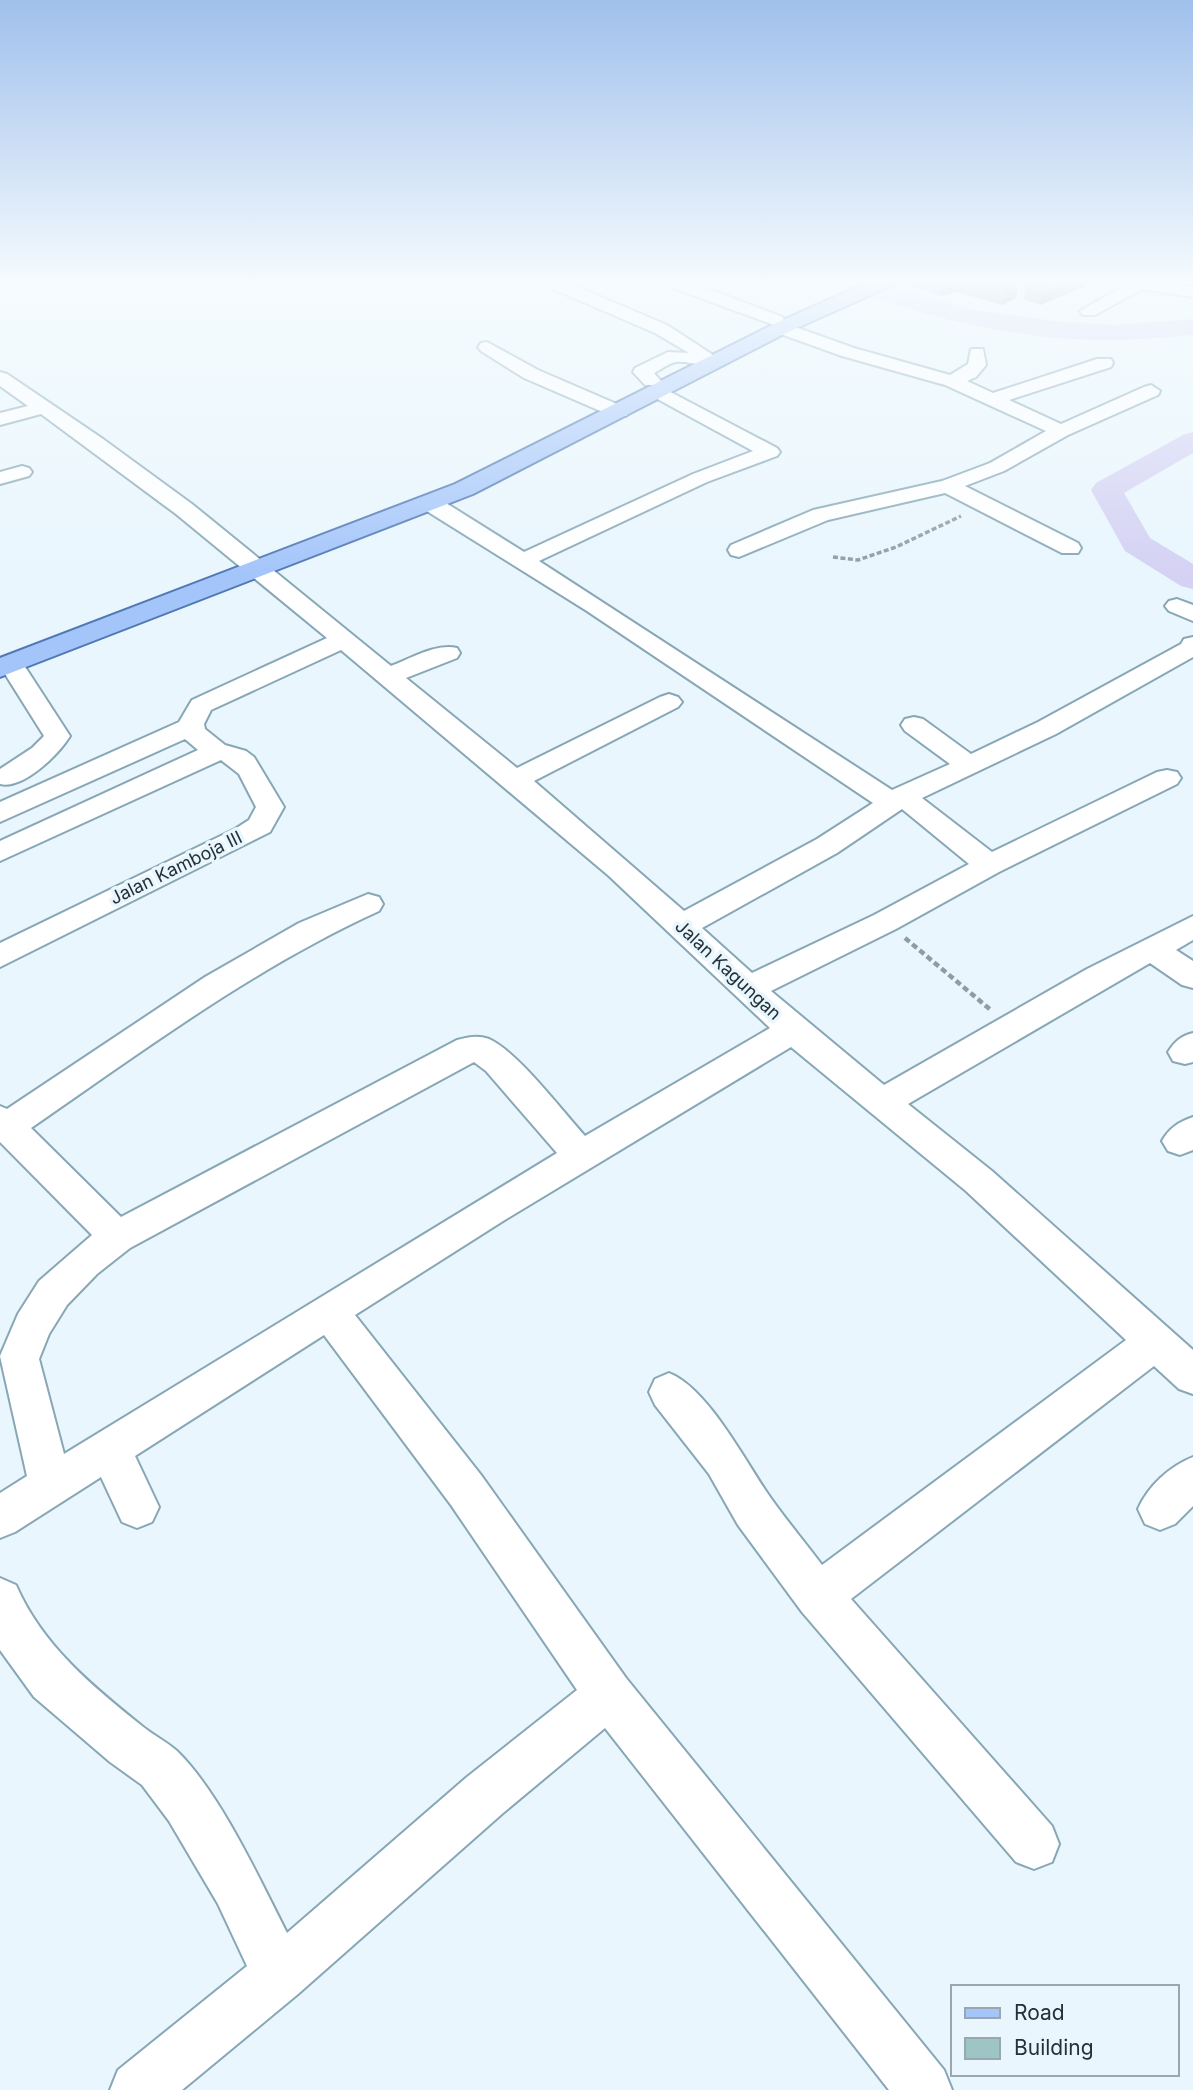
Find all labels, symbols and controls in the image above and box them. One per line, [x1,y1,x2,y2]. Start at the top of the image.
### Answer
street label: Jalan Kamboja III [106,826,245,909]
street label: Jalan Kagungan [671,915,786,1024]
legend [951,1985,1179,2076]
text: Road [1014,2000,1065,2025]
text: Building [1014,2035,1094,2060]

